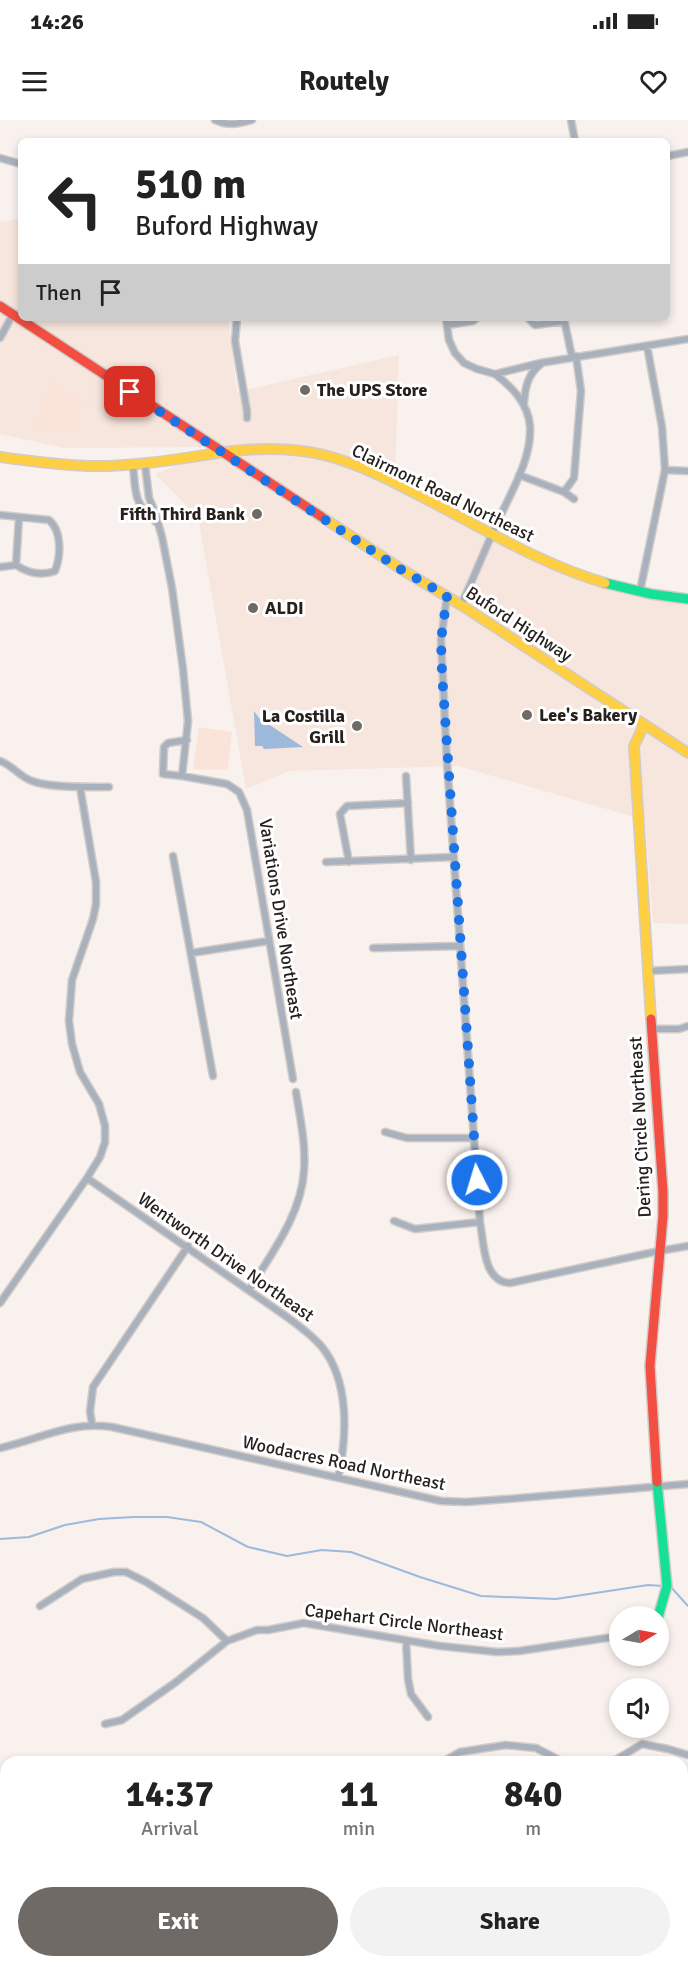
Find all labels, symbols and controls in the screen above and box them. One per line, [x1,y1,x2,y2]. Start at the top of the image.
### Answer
text: 14:26 [30,8,84,35]
icon: menu [18,65,51,98]
text: Routely [299,65,389,98]
icon: heart [637,65,670,98]
text: 510 m [135,159,246,210]
icon: left [36,162,114,240]
text: Buford Highway [135,210,318,243]
icon: arrive [94,276,127,309]
text: Then [36,279,82,306]
pin [104,366,155,417]
icon: arrive [113,375,146,408]
place label: The UPS Store [317,379,427,401]
marker: The UPS Store [298,383,312,397]
street label: Clairmont Road Northeast [348,439,538,547]
place label: Fifth Third Bank [120,503,246,525]
marker: Fifth Third Bank [250,507,264,521]
street label: Buford Highway [462,582,577,667]
place label: ALDI [265,597,304,619]
marker: ALDI [246,601,260,615]
place label: Lee's Bakery [539,704,637,726]
place label: La Costilla Grill [262,705,345,748]
marker: Lee's Bakery [520,708,534,722]
marker: La Costilla Grill [350,719,364,733]
street label: Variations Drive Northeast [254,817,308,1021]
street label: Dering Circle Northeast [624,1036,656,1218]
position arrow [445,1148,509,1212]
street label: Wentworth Drive Northeast [134,1188,318,1326]
street label: Woodacres Road Northeast [240,1431,448,1495]
street label: Capehart Circle Northeast [303,1599,505,1645]
north arrow [609,1606,669,1666]
map controls [609,1606,669,1738]
button: sound [609,1678,669,1738]
text: 14:37 [126,1772,214,1817]
text: 11 [340,1772,378,1817]
text: 840 [504,1772,562,1817]
text: Arrival [141,1816,199,1841]
text: min [343,1816,375,1841]
text: m [525,1816,541,1841]
button: Exit [18,1887,338,1956]
button: Share [350,1887,670,1956]

